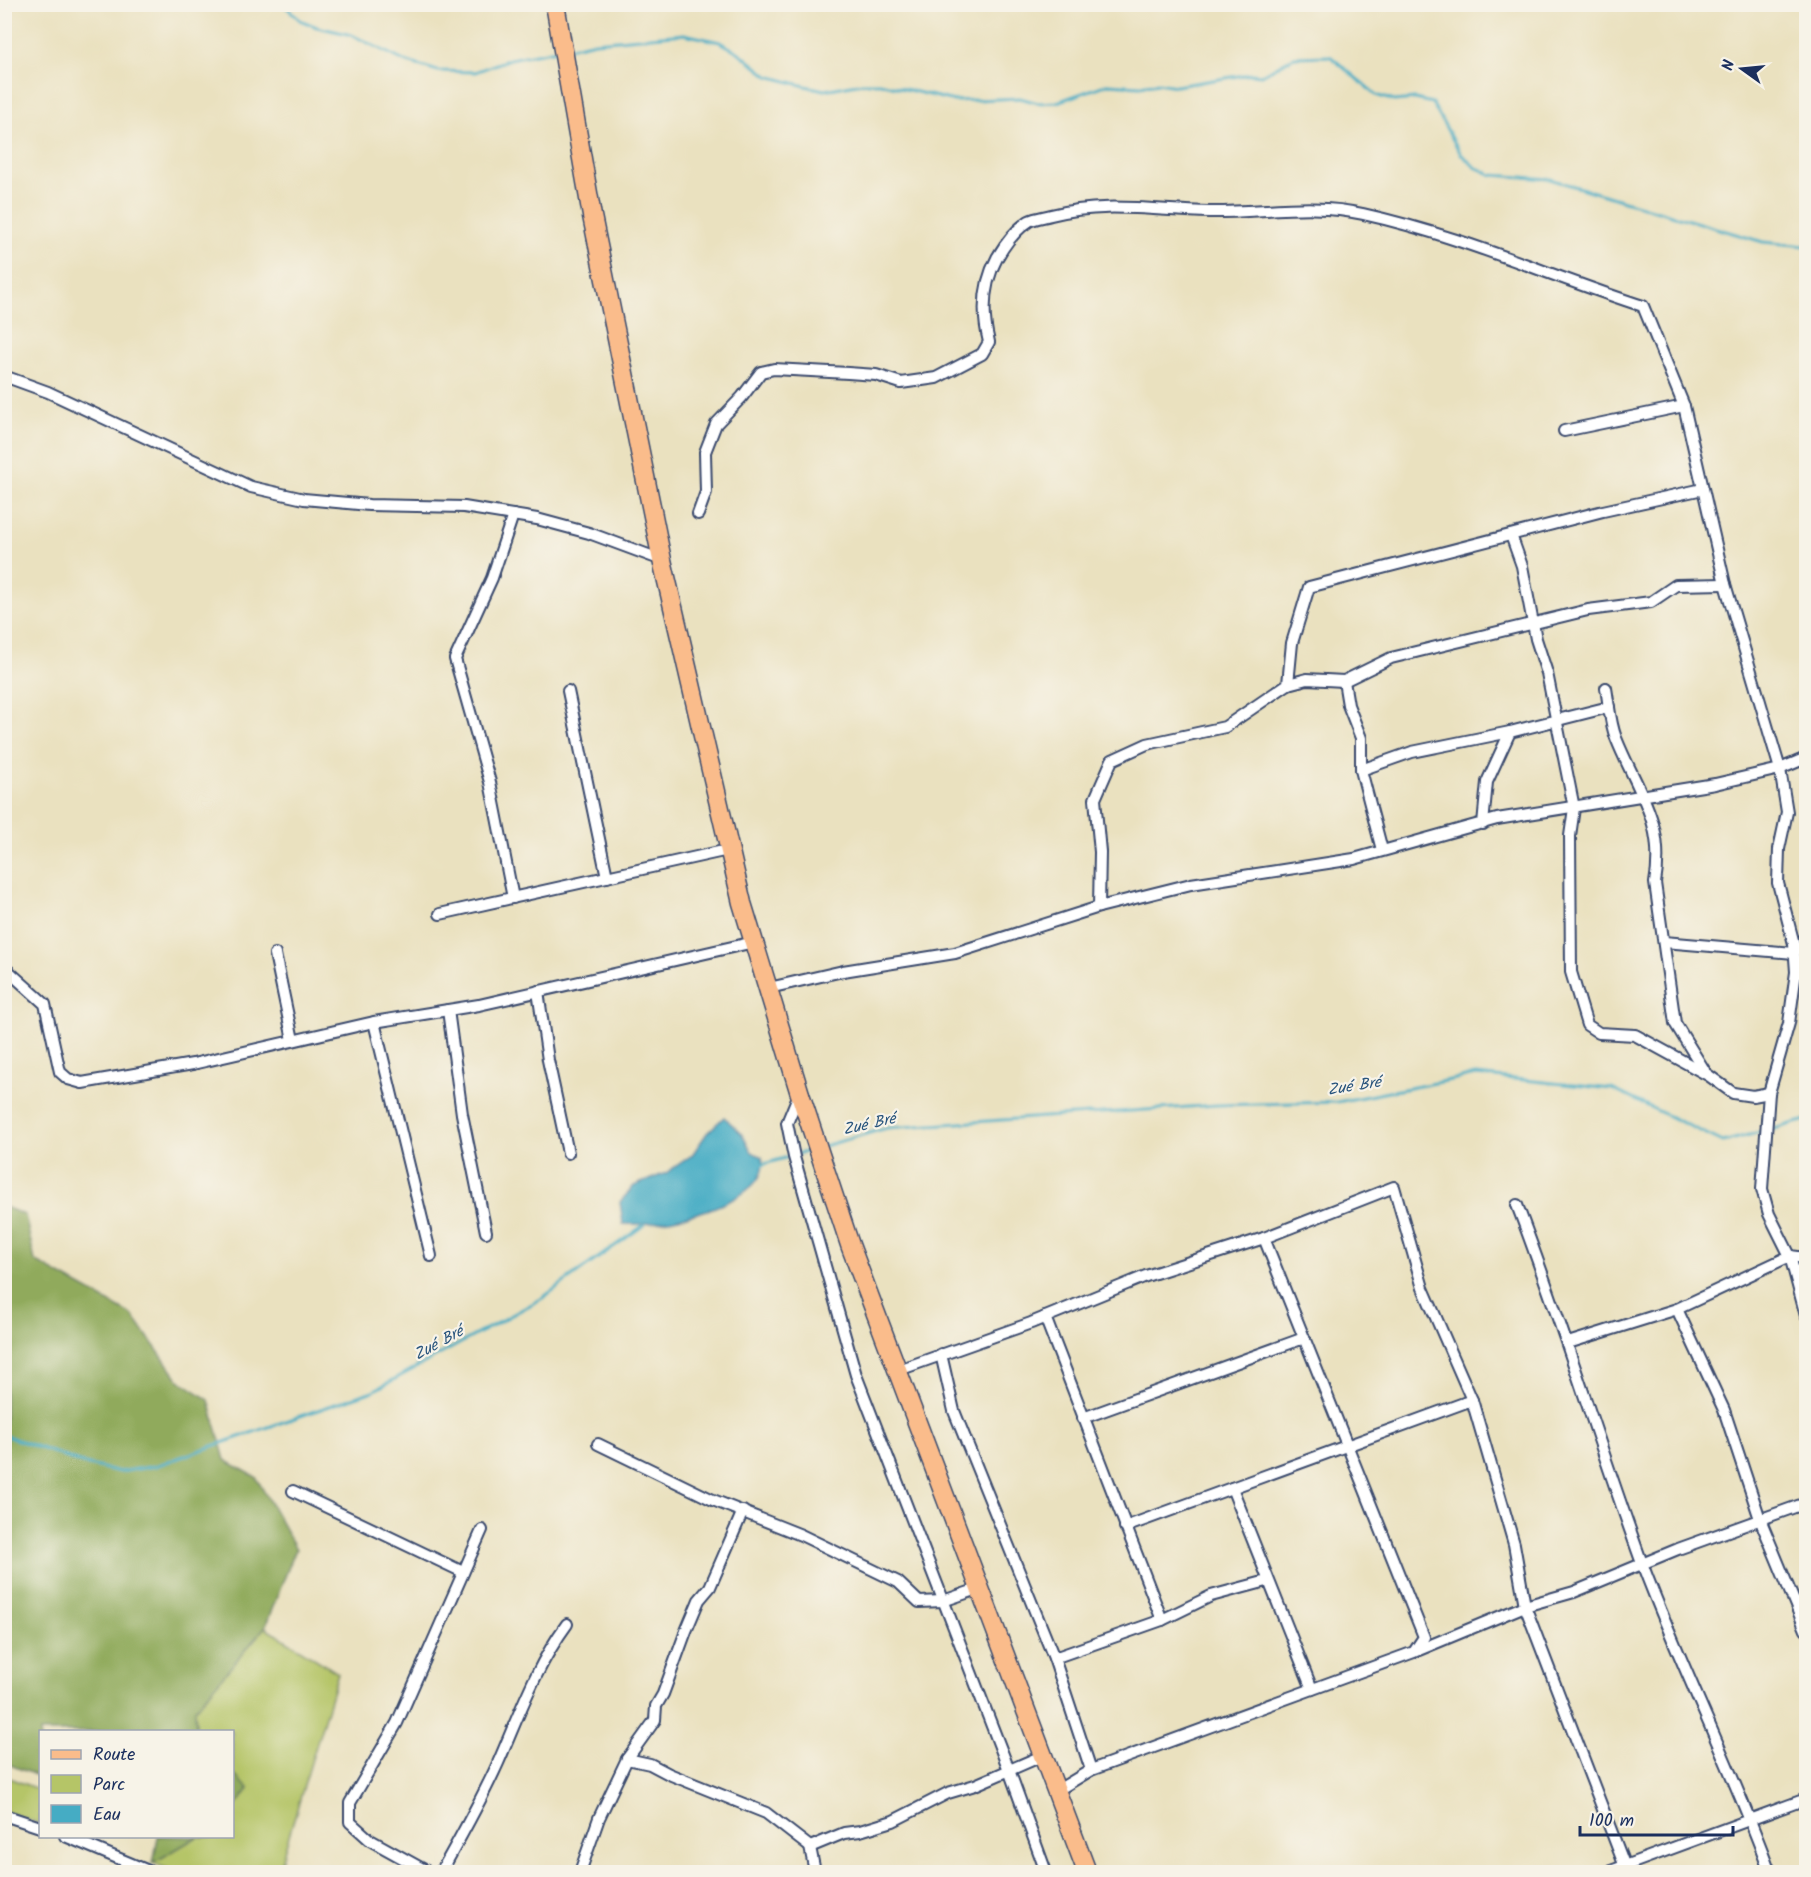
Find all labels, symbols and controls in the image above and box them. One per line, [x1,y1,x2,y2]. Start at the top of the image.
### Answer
north arrow [1712,39,1772,99]
text: N [1716,57,1742,74]
water label: Zué Bré [1326,1069,1387,1103]
water label: Zué Bré [840,1105,902,1143]
water label: Zué Bré [409,1317,472,1367]
legend [39,1730,234,1838]
text: Route [93,1741,135,1770]
text: Parc [93,1771,125,1800]
scale bar [1580,1799,1733,1837]
text: Eau [93,1801,121,1830]
text: 100 m [1589,1807,1634,1836]

